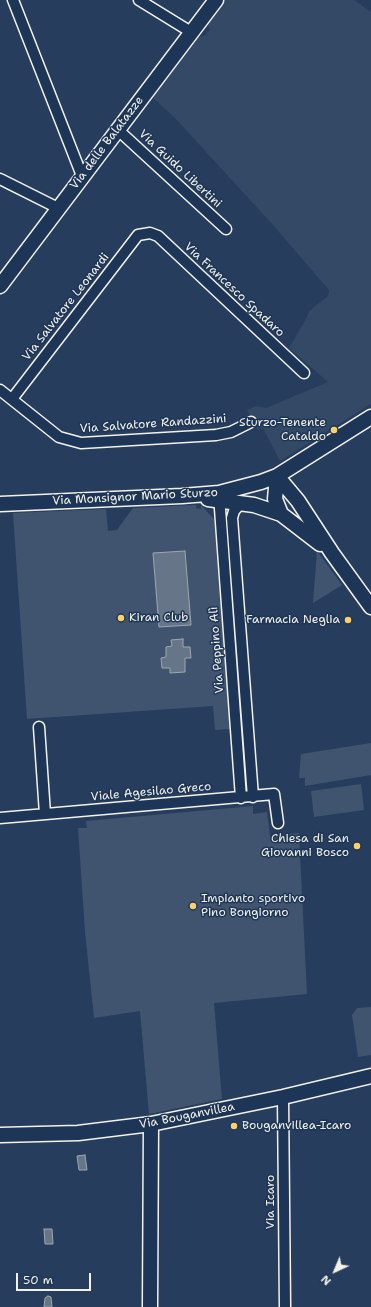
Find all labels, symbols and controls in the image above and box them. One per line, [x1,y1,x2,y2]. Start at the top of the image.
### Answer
street label: Via delle Balatazze [67,93,147,193]
street label: Via Guido Libertini [136,127,224,211]
street label: Via Francesco Spadaro [181,240,287,340]
street label: Via Salvatore Leonardi [20,250,112,364]
street label: Via Salvatore Randazzini [79,412,227,436]
place label: Sturzo-Tenente Cataldo [239,416,326,444]
marker: Sturzo-Tenente Cataldo [329,425,339,435]
street label: Via Monsignor Mario Sturzo [52,485,218,509]
street label: Via Peppino Alì [207,606,227,694]
place label: Kiran Club [129,611,188,625]
marker: Kiran Club [116,613,126,623]
place label: Farmacia Neglia [246,613,340,627]
marker: Farmacia Neglia [343,615,353,625]
street label: Viale Agesilao Greco [90,780,212,804]
place label: Chiesa di San Giovanni Bosco [261,832,349,860]
marker: Chiesa di San Giovanni Bosco [352,841,362,851]
place label: Impianto sportivo Pino Bongiorno [201,892,305,920]
marker: Impianto sportivo Pino Bongiorno [188,901,198,911]
street label: Via Bouganvillea [138,1100,236,1132]
place label: Bouganvillea-Icaro [242,1119,351,1133]
marker: Bouganvillea-Icaro [229,1121,239,1131]
street label: Via Icaro [264,1175,278,1229]
north arrow [315,1251,355,1291]
scale bar [18,1265,93,1291]
text: 50 m [23,1272,53,1288]
text: N [318,1272,335,1288]

